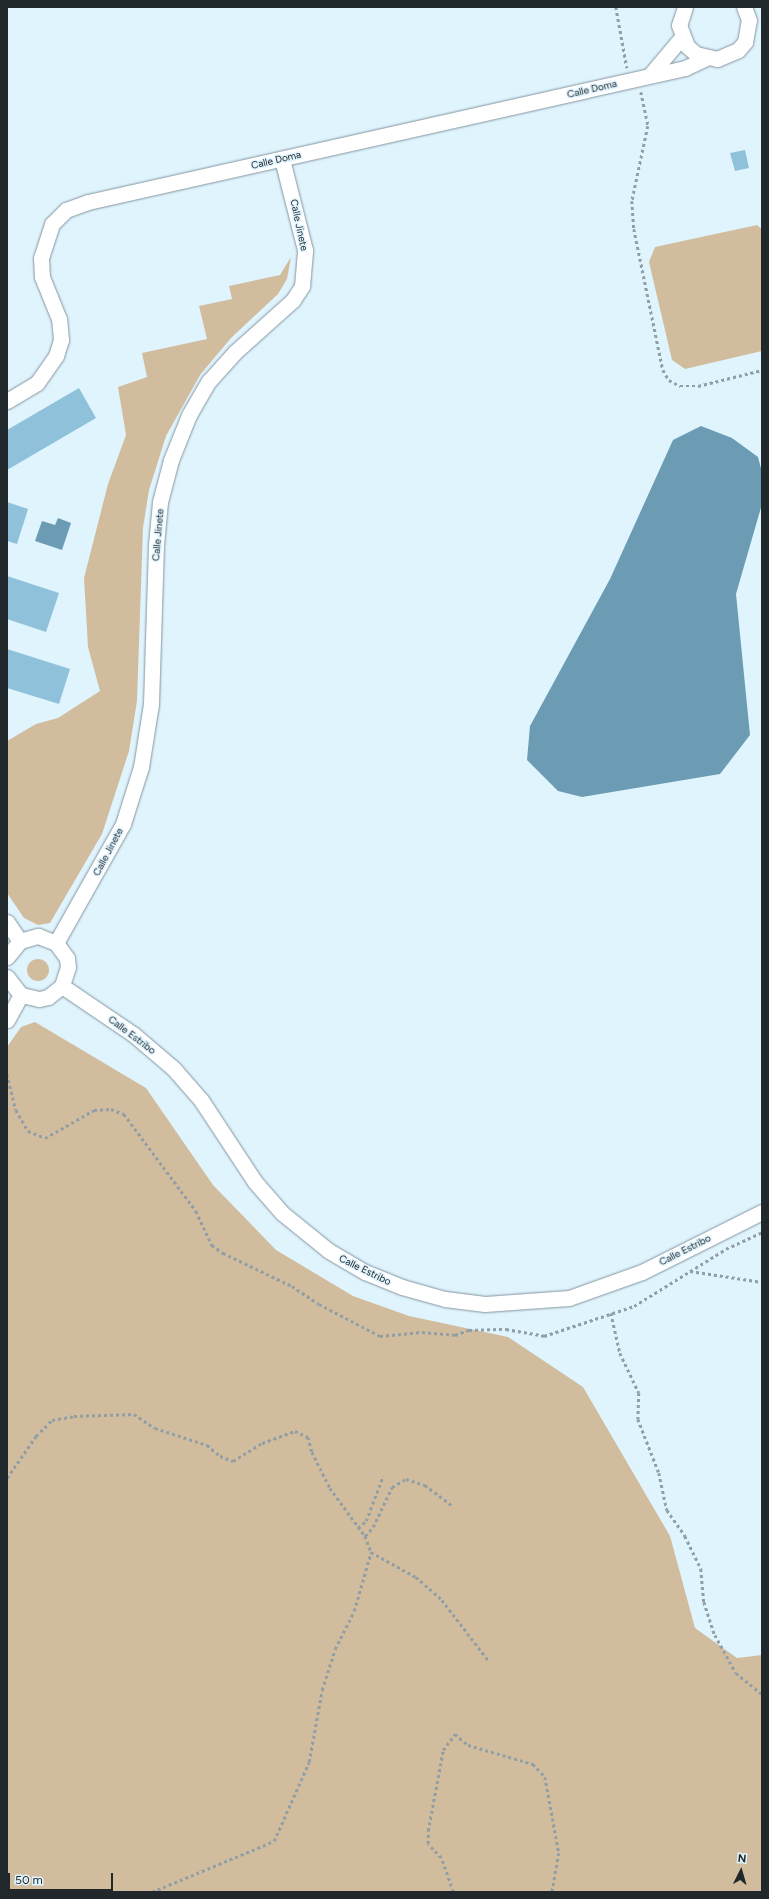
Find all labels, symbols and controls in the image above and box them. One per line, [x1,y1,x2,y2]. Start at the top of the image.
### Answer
street label: Calle Doma [566,77,618,101]
street label: Calle Doma [250,148,302,172]
street label: Calle Jinete [288,198,310,252]
street label: Calle Jinete [150,508,166,562]
street label: Calle Jinete [90,826,126,878]
street label: Calle Estribo [106,1013,158,1057]
street label: Calle Estribo [657,1232,713,1268]
street label: Calle Estribo [337,1252,393,1288]
north arrow [721,1851,761,1891]
text: N [737,1852,747,1865]
scale bar [10,1865,115,1891]
text: 50 m [15,1873,43,1887]

